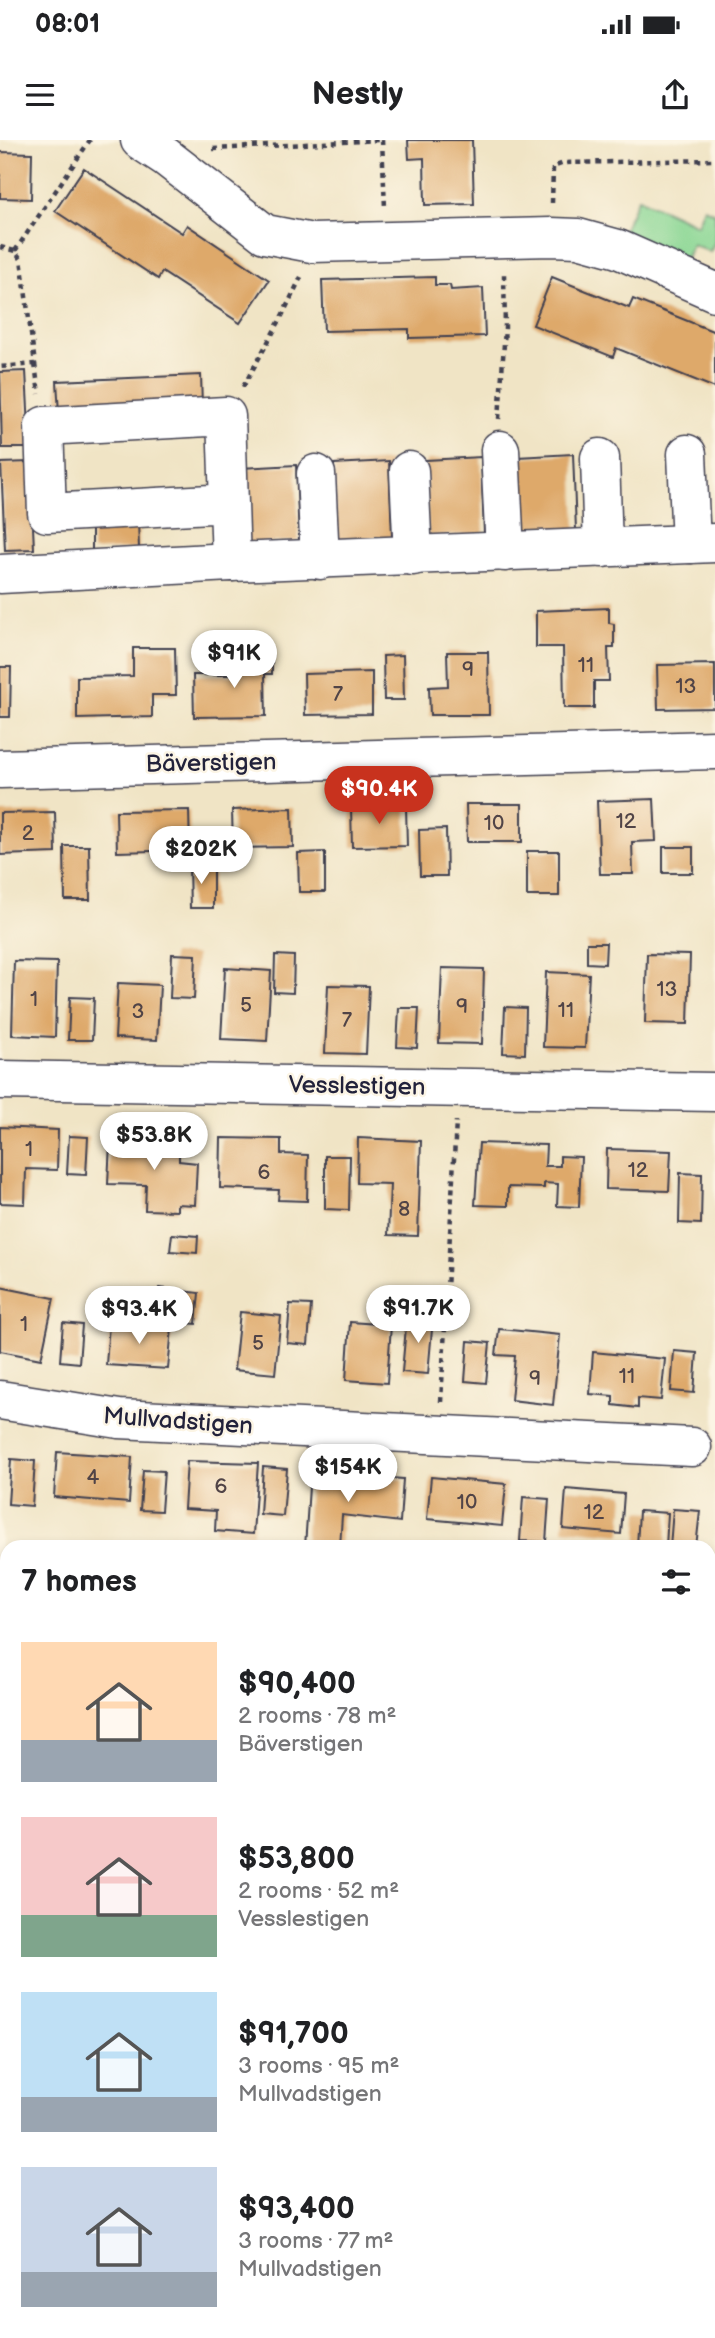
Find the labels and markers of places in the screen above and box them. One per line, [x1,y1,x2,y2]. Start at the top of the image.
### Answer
pin: $91K [193,630,275,690]
pin: $90.4K [322,766,436,826]
pin: $202K [152,826,250,886]
pin: $53.8K [97,1112,211,1172]
pin: $93.4K [82,1286,196,1346]
pin: $91.7K [361,1286,475,1345]
pin: $154K [299,1444,397,1504]

